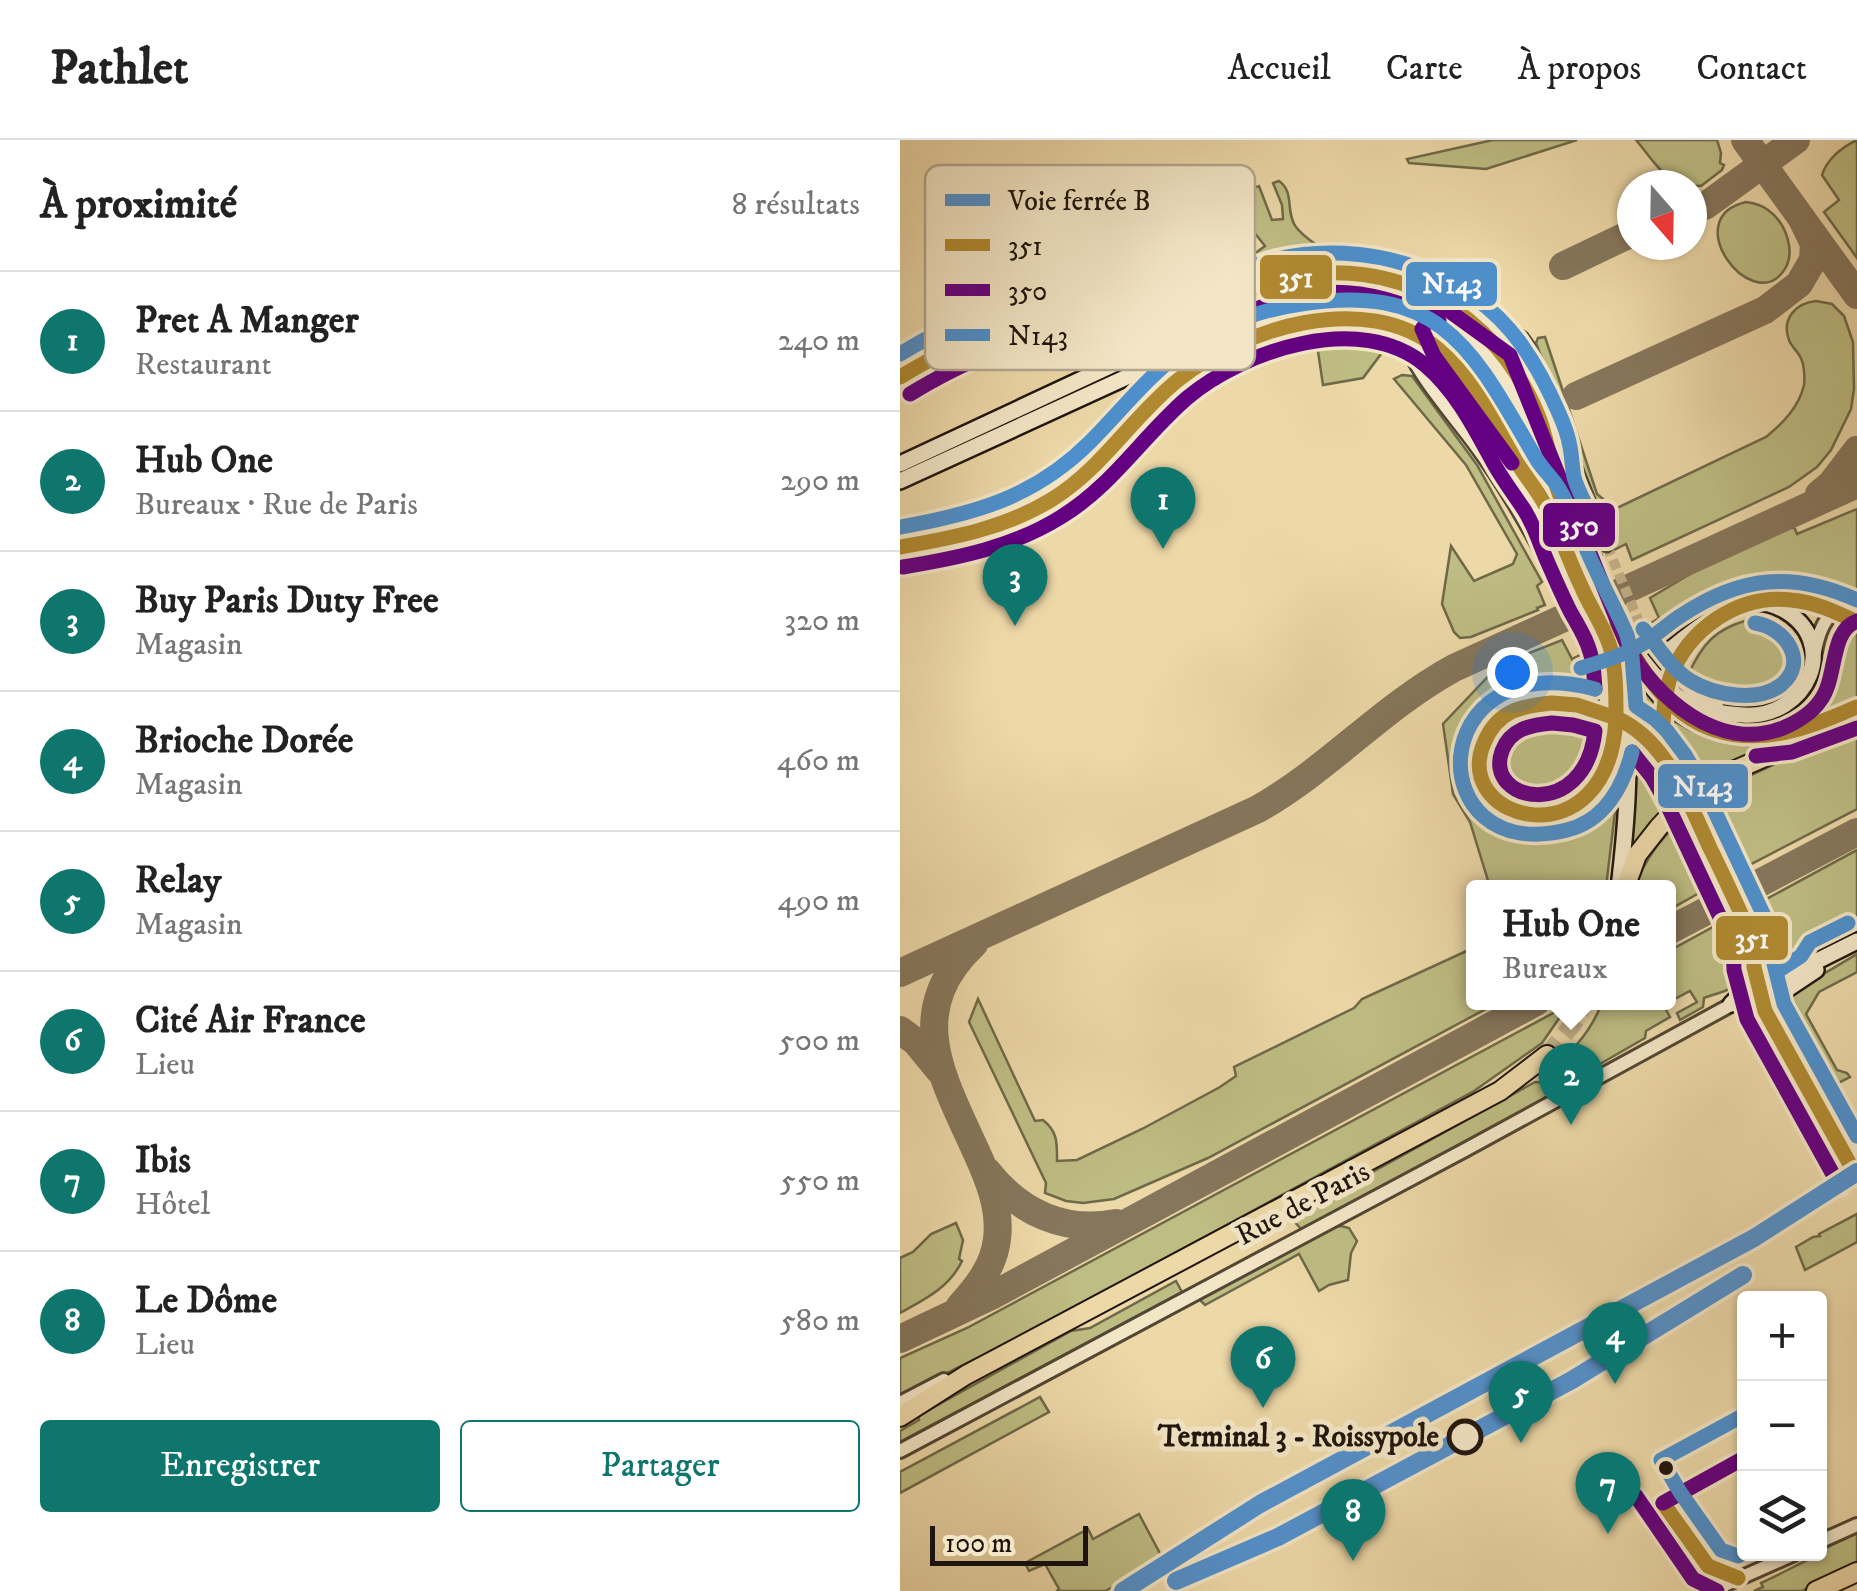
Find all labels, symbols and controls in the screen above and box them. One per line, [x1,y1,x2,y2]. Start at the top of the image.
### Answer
text: Pathlet [50,39,188,99]
text: Accueil [1227,47,1331,91]
text: Carte [1386,47,1463,91]
text: À propos [1518,47,1641,91]
text: Contact [1696,47,1807,91]
legend [925,165,1255,370]
north arrow [1617,170,1707,260]
text: À proximité [40,179,237,231]
text: Voie ferrée B [1007,184,1151,219]
text: 8 résultats [732,185,860,225]
text: 351 [1008,229,1043,264]
line badge: 351 [1258,253,1334,301]
line badge: N143 [1404,260,1499,308]
text: 351 [1279,261,1313,296]
text: N143 [1422,267,1482,302]
text: 350 [1008,274,1047,309]
text: Pret A Manger [135,297,359,345]
text: N143 [1008,319,1068,354]
text: 1 [67,321,78,361]
text: 240 m [778,321,860,361]
text: Restaurant [135,345,272,385]
text: Hub One [135,437,273,485]
text: 2 [65,461,80,501]
text: 290 m [780,461,860,501]
pin: 1 [1130,466,1196,549]
text: Bureaux · Rue de Paris [135,485,418,525]
line badge: 350 [1541,501,1617,549]
text: 350 [1559,509,1599,544]
pin: 3 [982,544,1048,626]
text: Buy Paris Duty Free [135,577,439,625]
text: 3 [67,601,78,641]
text: 320 m [784,601,860,641]
text: Magasin [135,625,243,665]
your location [1487,647,1538,698]
text: Brioche Dorée [135,717,354,765]
text: 4 [63,741,82,781]
text: 460 m [777,741,860,781]
line badge: N143 [1656,762,1750,810]
text: Magasin [135,765,243,805]
text: N143 [1673,770,1733,805]
text: Relay [135,857,221,905]
popup [1466,880,1676,1010]
text: 5 [65,881,80,921]
text: 490 m [777,881,860,921]
text: Hub One [1502,901,1640,949]
text: Magasin [135,905,243,945]
line badge: 351 [1714,914,1790,962]
text: 351 [1735,922,1769,957]
text: Bureaux [1502,949,1608,989]
text: Cité Air France [135,997,366,1045]
text: 6 [64,1021,81,1061]
text: 500 m [779,1021,860,1061]
pin: 2 [1538,1042,1604,1125]
text: Lieu [135,1045,195,1085]
text: Ibis [135,1137,191,1185]
street label: Rue de Paris [1230,1153,1376,1255]
text: 7 [64,1161,81,1201]
text: 550 m [780,1161,860,1201]
text: Hôtel [135,1185,210,1225]
text: Le Dôme [135,1277,277,1325]
map controls [1737,1291,1827,1561]
button: + [1737,1291,1827,1381]
text: 8 [64,1301,81,1341]
text: 580 m [780,1301,860,1341]
pin: 4 [1582,1302,1648,1384]
text: Lieu [135,1325,195,1365]
pin: 6 [1230,1326,1296,1408]
pin: 5 [1488,1360,1554,1443]
button: − [1737,1381,1827,1471]
place label: Terminal 3 - Roissypole [1157,1419,1440,1456]
button: Enregistrer [40,1420,440,1512]
button: Partager [460,1420,860,1512]
marker: Terminal 3 - Roissypole [1448,1420,1482,1454]
pin: 7 [1576,1452,1640,1534]
unlabelled marker [1656,1458,1676,1478]
button: layers [1737,1471,1827,1561]
pin: 8 [1320,1478,1386,1561]
scale bar [930,1521,1088,1566]
text: 100 m [945,1526,1012,1561]

